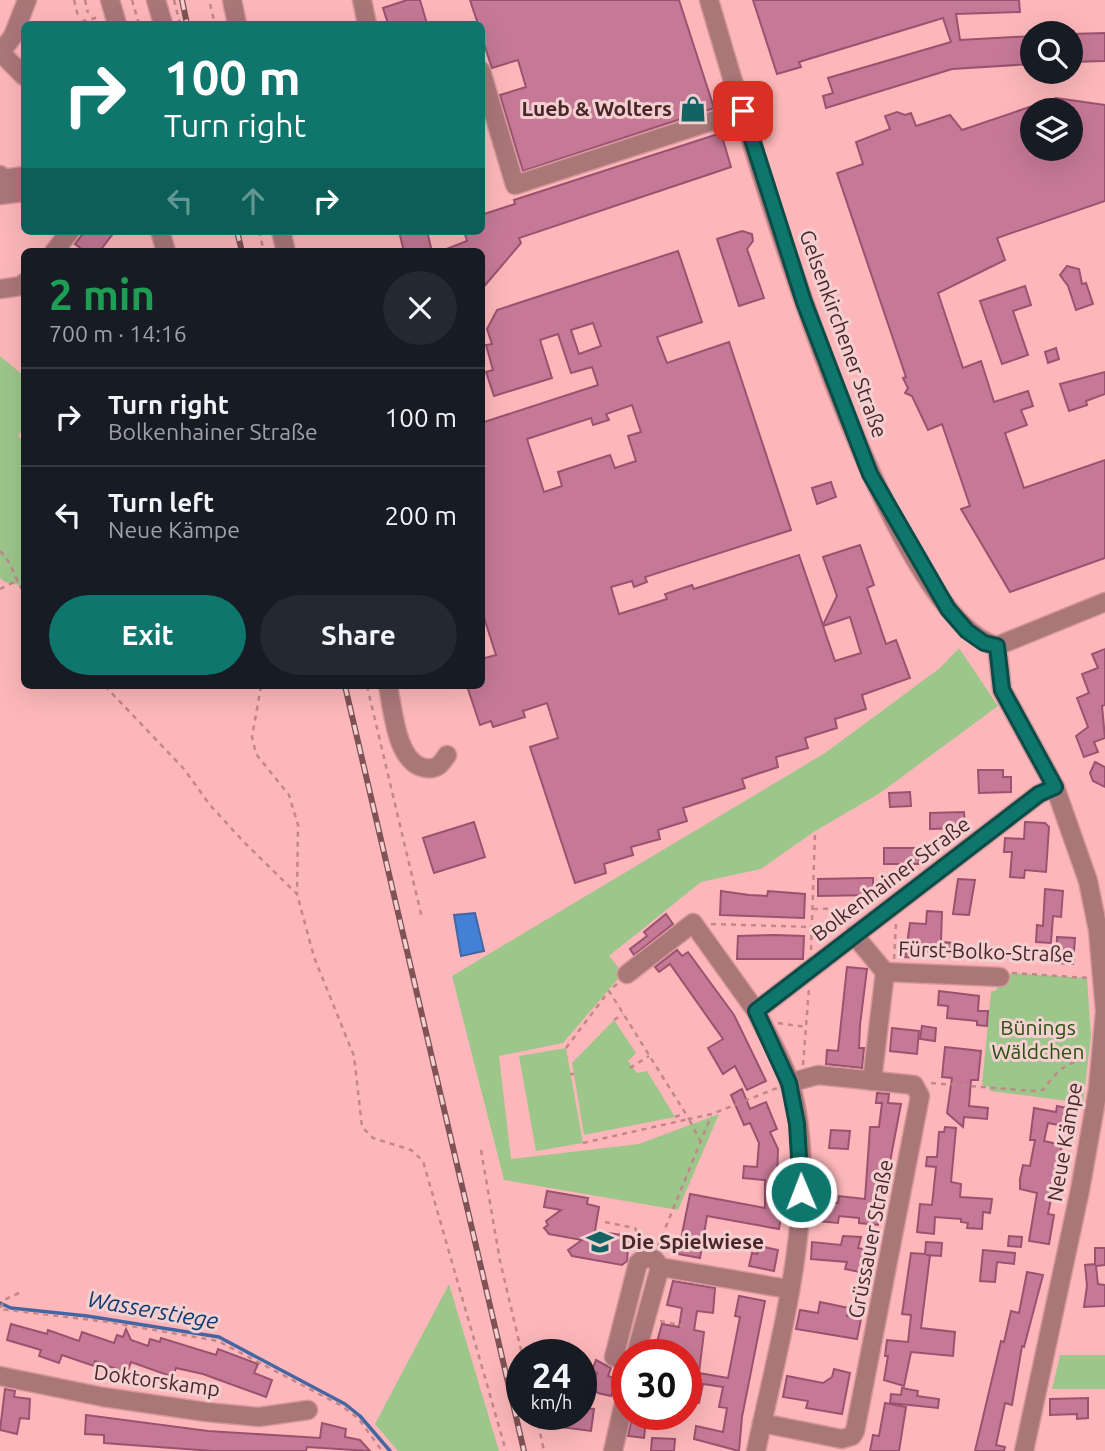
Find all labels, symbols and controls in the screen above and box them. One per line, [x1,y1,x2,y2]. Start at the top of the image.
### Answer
map controls [1020,21,1083,161]
button: search [1020,21,1083,84]
icon: right [49,49,140,140]
text: 100 m [164,49,301,104]
pin [713,81,773,141]
icon: arrive [724,92,762,130]
shop icon: Lueb & Wolters [678,94,708,124]
place label: Lueb & Wolters [521,96,672,120]
button: layers [1020,98,1083,161]
text: Turn right [164,107,306,143]
icon: left [161,182,199,220]
icon: ahead [234,182,272,220]
icon: right [307,182,345,220]
street label: Gelsenkirchener Straße [795,227,893,441]
text: 2 min [49,271,155,318]
button: close [383,271,457,345]
text: 700 m · 14:16 [49,321,187,346]
text: Turn right [108,390,229,419]
icon: right [49,398,87,436]
text: 100 m [385,403,457,432]
text: Bolkenhainer Straße [108,419,318,444]
text: Turn left [108,488,214,517]
icon: left [49,496,87,534]
text: 200 m [385,501,457,530]
text: Neue Kämpe [108,517,240,542]
button: Exit [49,595,246,675]
button: Share [260,595,457,675]
street label: Bolkenhainer Straße [807,811,974,945]
street label: Fürst-Bolko-Straße [898,936,1074,966]
park label: Bünings Wäldchen [992,1015,1084,1063]
street label: Neue Kämpe [1042,1080,1086,1203]
position arrow [764,1155,838,1229]
street label: Grüssauer Straße [843,1157,897,1320]
school or university icon: Die Spielwiese [585,1227,615,1257]
place label: Die Spielwiese [621,1229,764,1253]
water label: Wasserstiege [86,1286,221,1333]
speed limit sign: 30 [611,1339,702,1430]
text: 24 [532,1355,571,1395]
street label: Doktorskamp [93,1359,222,1401]
text: km/h [531,1392,572,1412]

